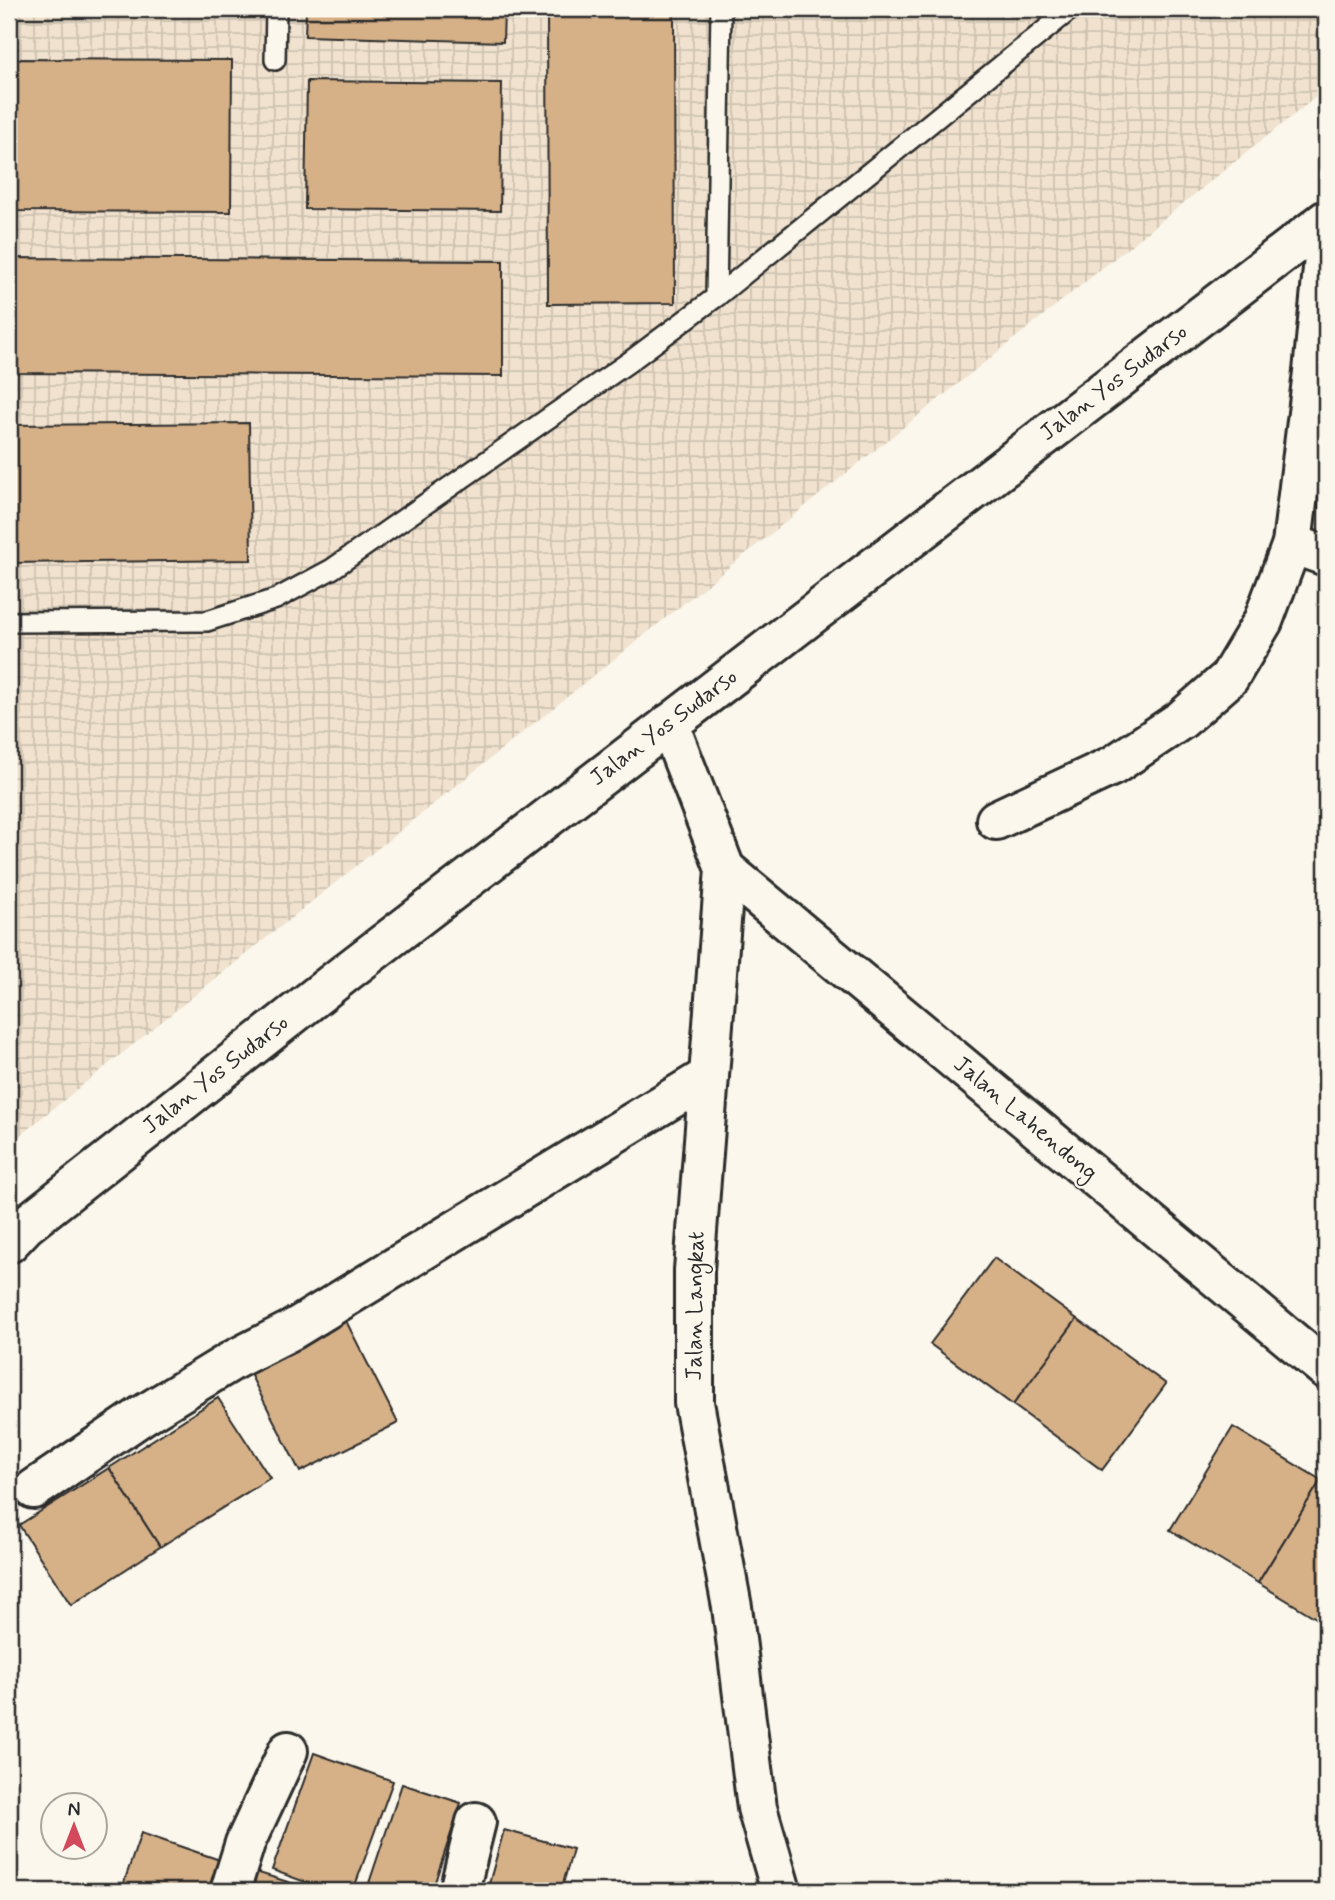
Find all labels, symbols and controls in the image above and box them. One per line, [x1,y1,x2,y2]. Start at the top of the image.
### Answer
street label: Jalan Yos Sudarso [1034,318,1194,448]
street label: Jalan Yos Sudarso [584,663,744,793]
street label: Jalan Yos Sudarso [137,1008,295,1141]
street label: Jalan Lahendong [945,1050,1103,1190]
street label: Jalan Langkat [680,1231,714,1381]
north arrow [38,1792,108,1862]
text: N [68,1798,80,1823]

